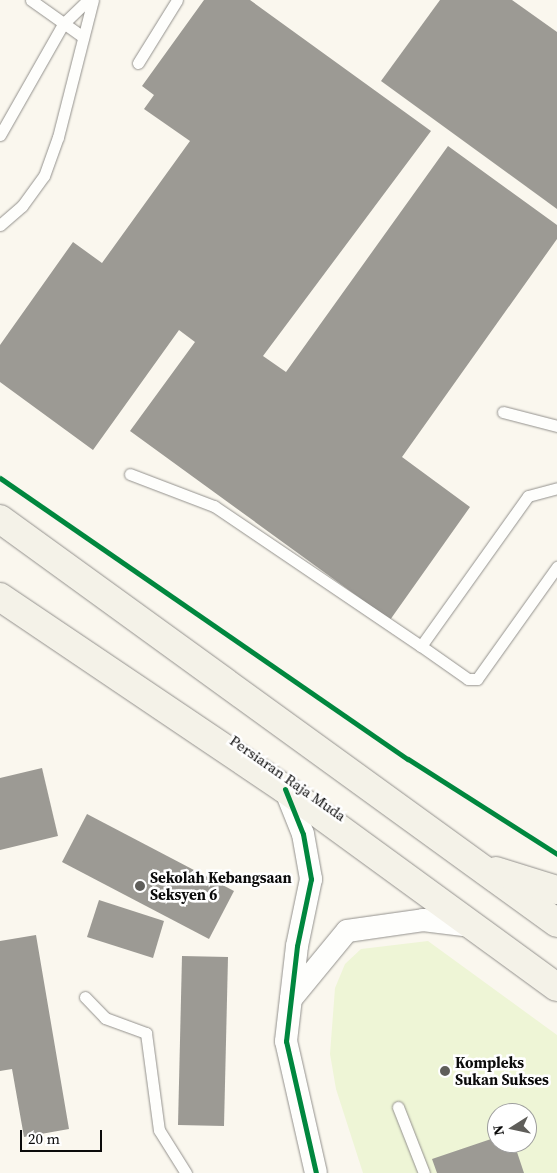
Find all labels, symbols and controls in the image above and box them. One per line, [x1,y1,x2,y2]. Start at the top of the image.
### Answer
street label: Persiaran Raja Muda [226,731,350,825]
place label: Sekolah Kebangsaan Seksyen 6 [150,868,292,903]
marker: Sekolah Kebangsaan Seksyen 6 [134,880,146,892]
place label: Kompleks Sukan Sukses [455,1053,549,1088]
marker: Kompleks Sukan Sukses [439,1065,451,1077]
north arrow [487,1103,537,1153]
scale bar [22,1120,105,1152]
text: N [487,1124,509,1137]
text: 20 m [28,1128,60,1149]

